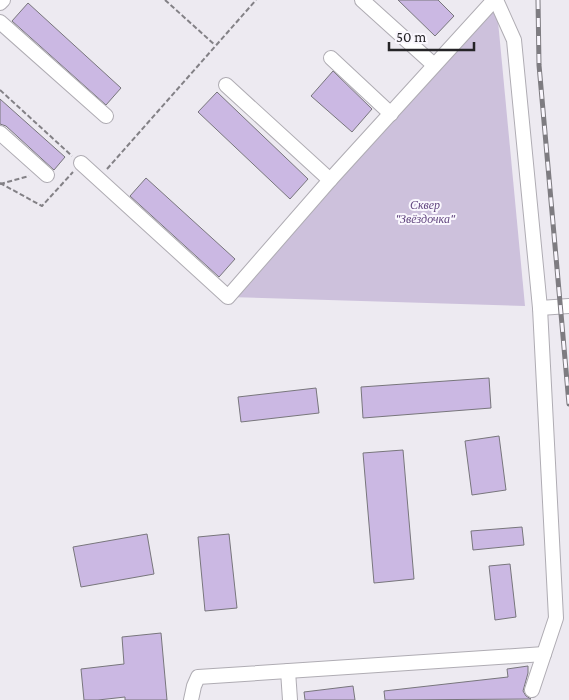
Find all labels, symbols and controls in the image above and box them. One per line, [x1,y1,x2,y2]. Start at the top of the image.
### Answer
scale bar [389,20,474,52]
text: 50 m [396,29,426,45]
park label: Сквер "Звёздочка" [395,198,456,226]

